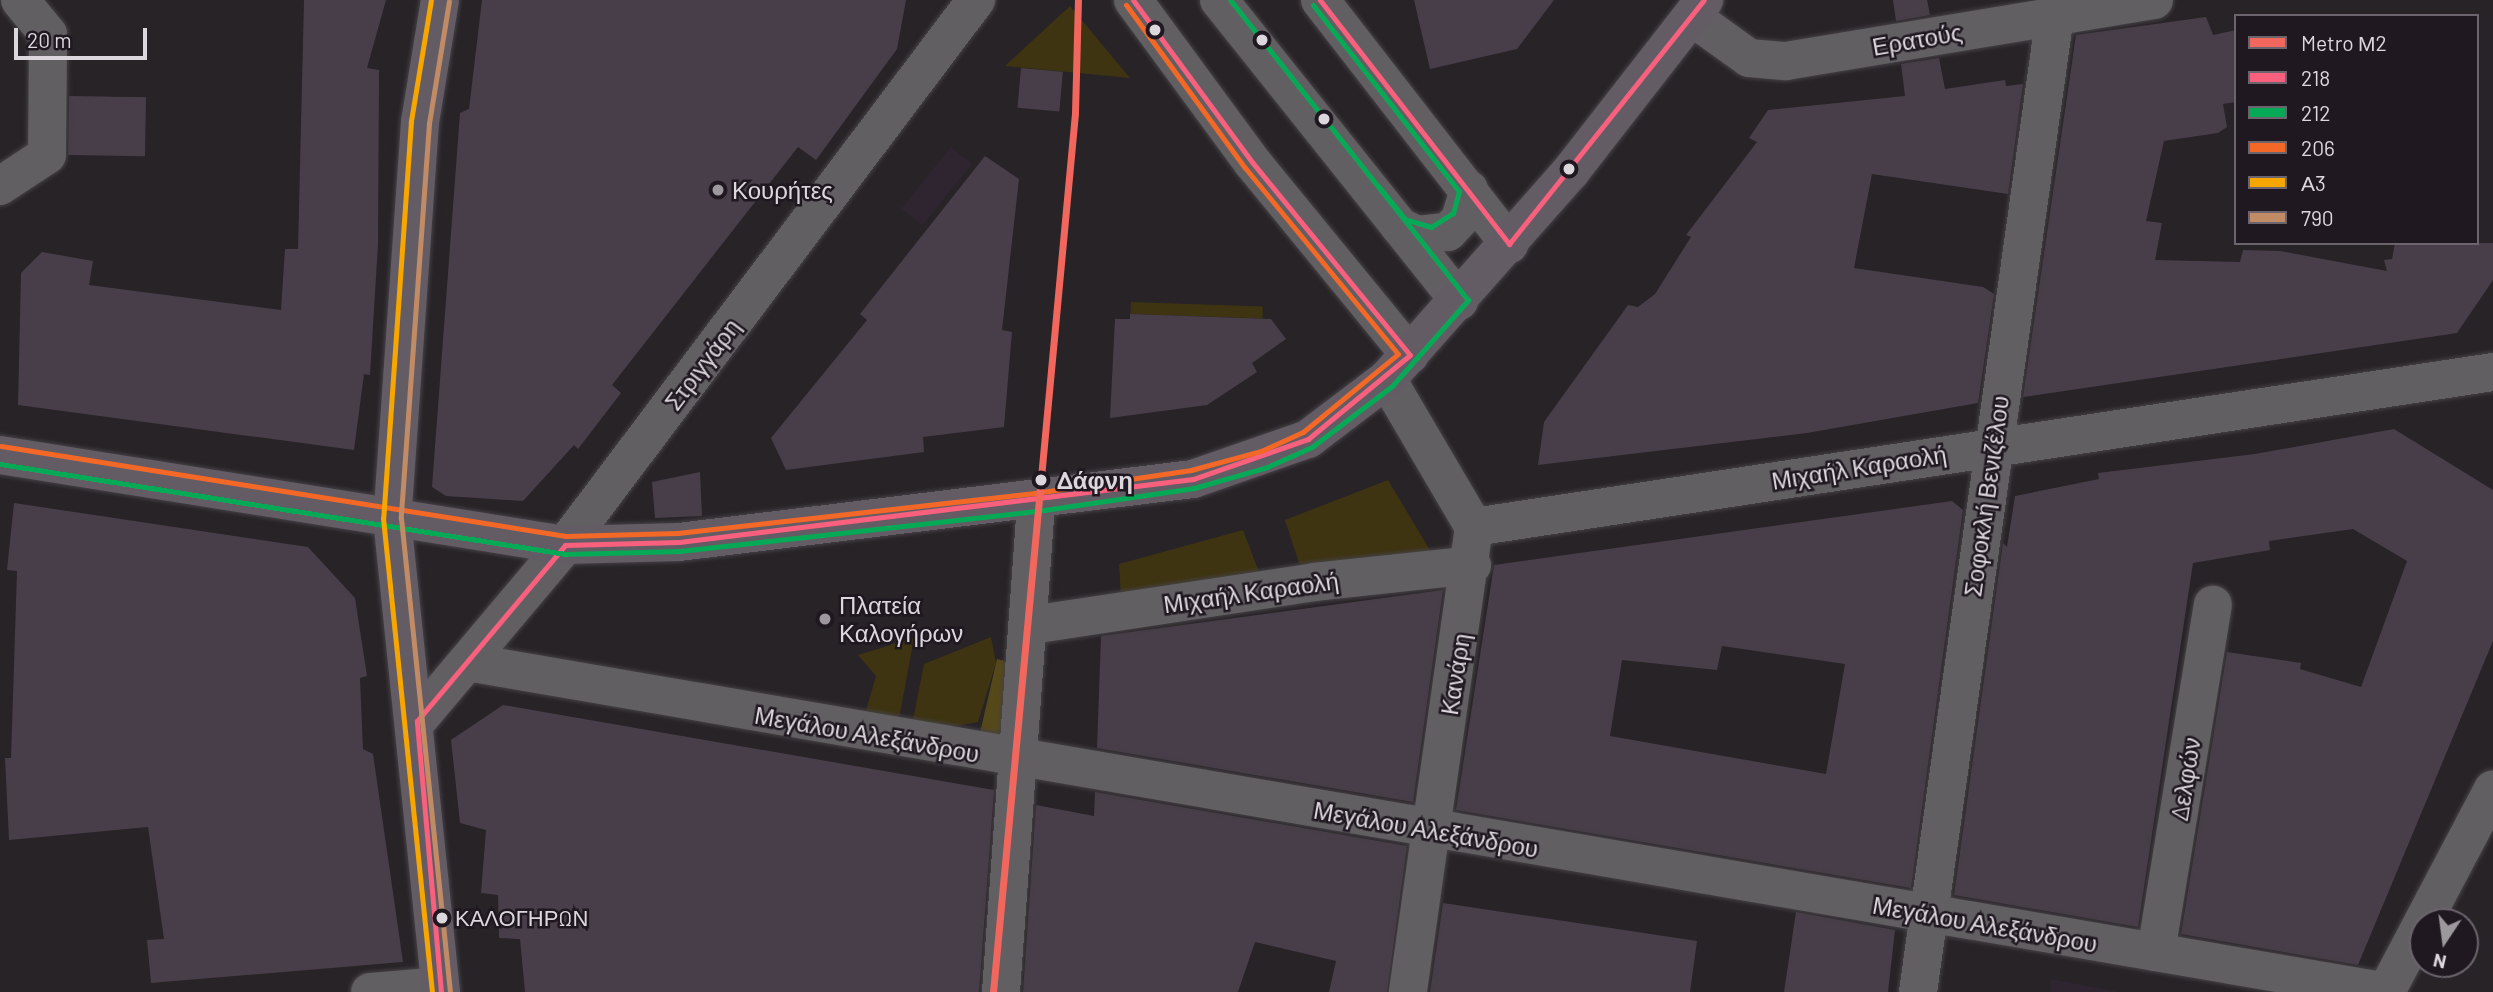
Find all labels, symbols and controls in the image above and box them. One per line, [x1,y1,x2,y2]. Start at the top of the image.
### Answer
scale bar [18,14,150,58]
legend [2234,14,2479,245]
street label: Ερατούς [1870,17,1964,61]
unlabelled marker [1148,23,1162,37]
text: 20 m [27,27,72,52]
text: Metro Μ2 [2301,30,2387,55]
unlabelled marker [1255,33,1269,47]
text: 218 [2301,65,2330,90]
text: 212 [2301,100,2331,125]
unlabelled marker [1317,112,1331,126]
text: 206 [2301,135,2335,160]
unlabelled marker [1562,162,1576,176]
text: Α3 [2301,170,2326,195]
place label: Κουρήτες [732,176,833,204]
marker: Κουρήτες [710,182,726,198]
text: 790 [2301,205,2334,230]
street label: Στριγγάρη [658,313,746,415]
street label: Σοφοκλή Βενιζέλου [1958,394,2014,598]
street label: Μιχαήλ Καραολή [1770,439,1948,495]
place label: Δάφνη [1057,466,1133,494]
marker: Δάφνη [1031,470,1051,490]
street label: Μιχαήλ Καραολή [1162,565,1340,619]
place label: Πλατεία Καλογήρων [839,591,963,647]
marker: Πλατεία Καλογήρων [817,611,833,627]
street label: Κανάρη [1434,631,1476,717]
street label: Μεγάλου Αλεξάνδρου [752,700,982,768]
street label: Δελφών [2164,735,2206,823]
street label: Μεγάλου Αλεξάνδρου [1311,795,1541,863]
street label: Μεγάλου Αλεξάνδρου [1870,890,2100,958]
place label: ΚΑΛΟΓΗΡΩΝ [455,905,588,931]
north arrow [2409,908,2479,978]
marker: ΚΑΛΟΓΗΡΩΝ [435,911,449,925]
text: N [2431,949,2448,975]

